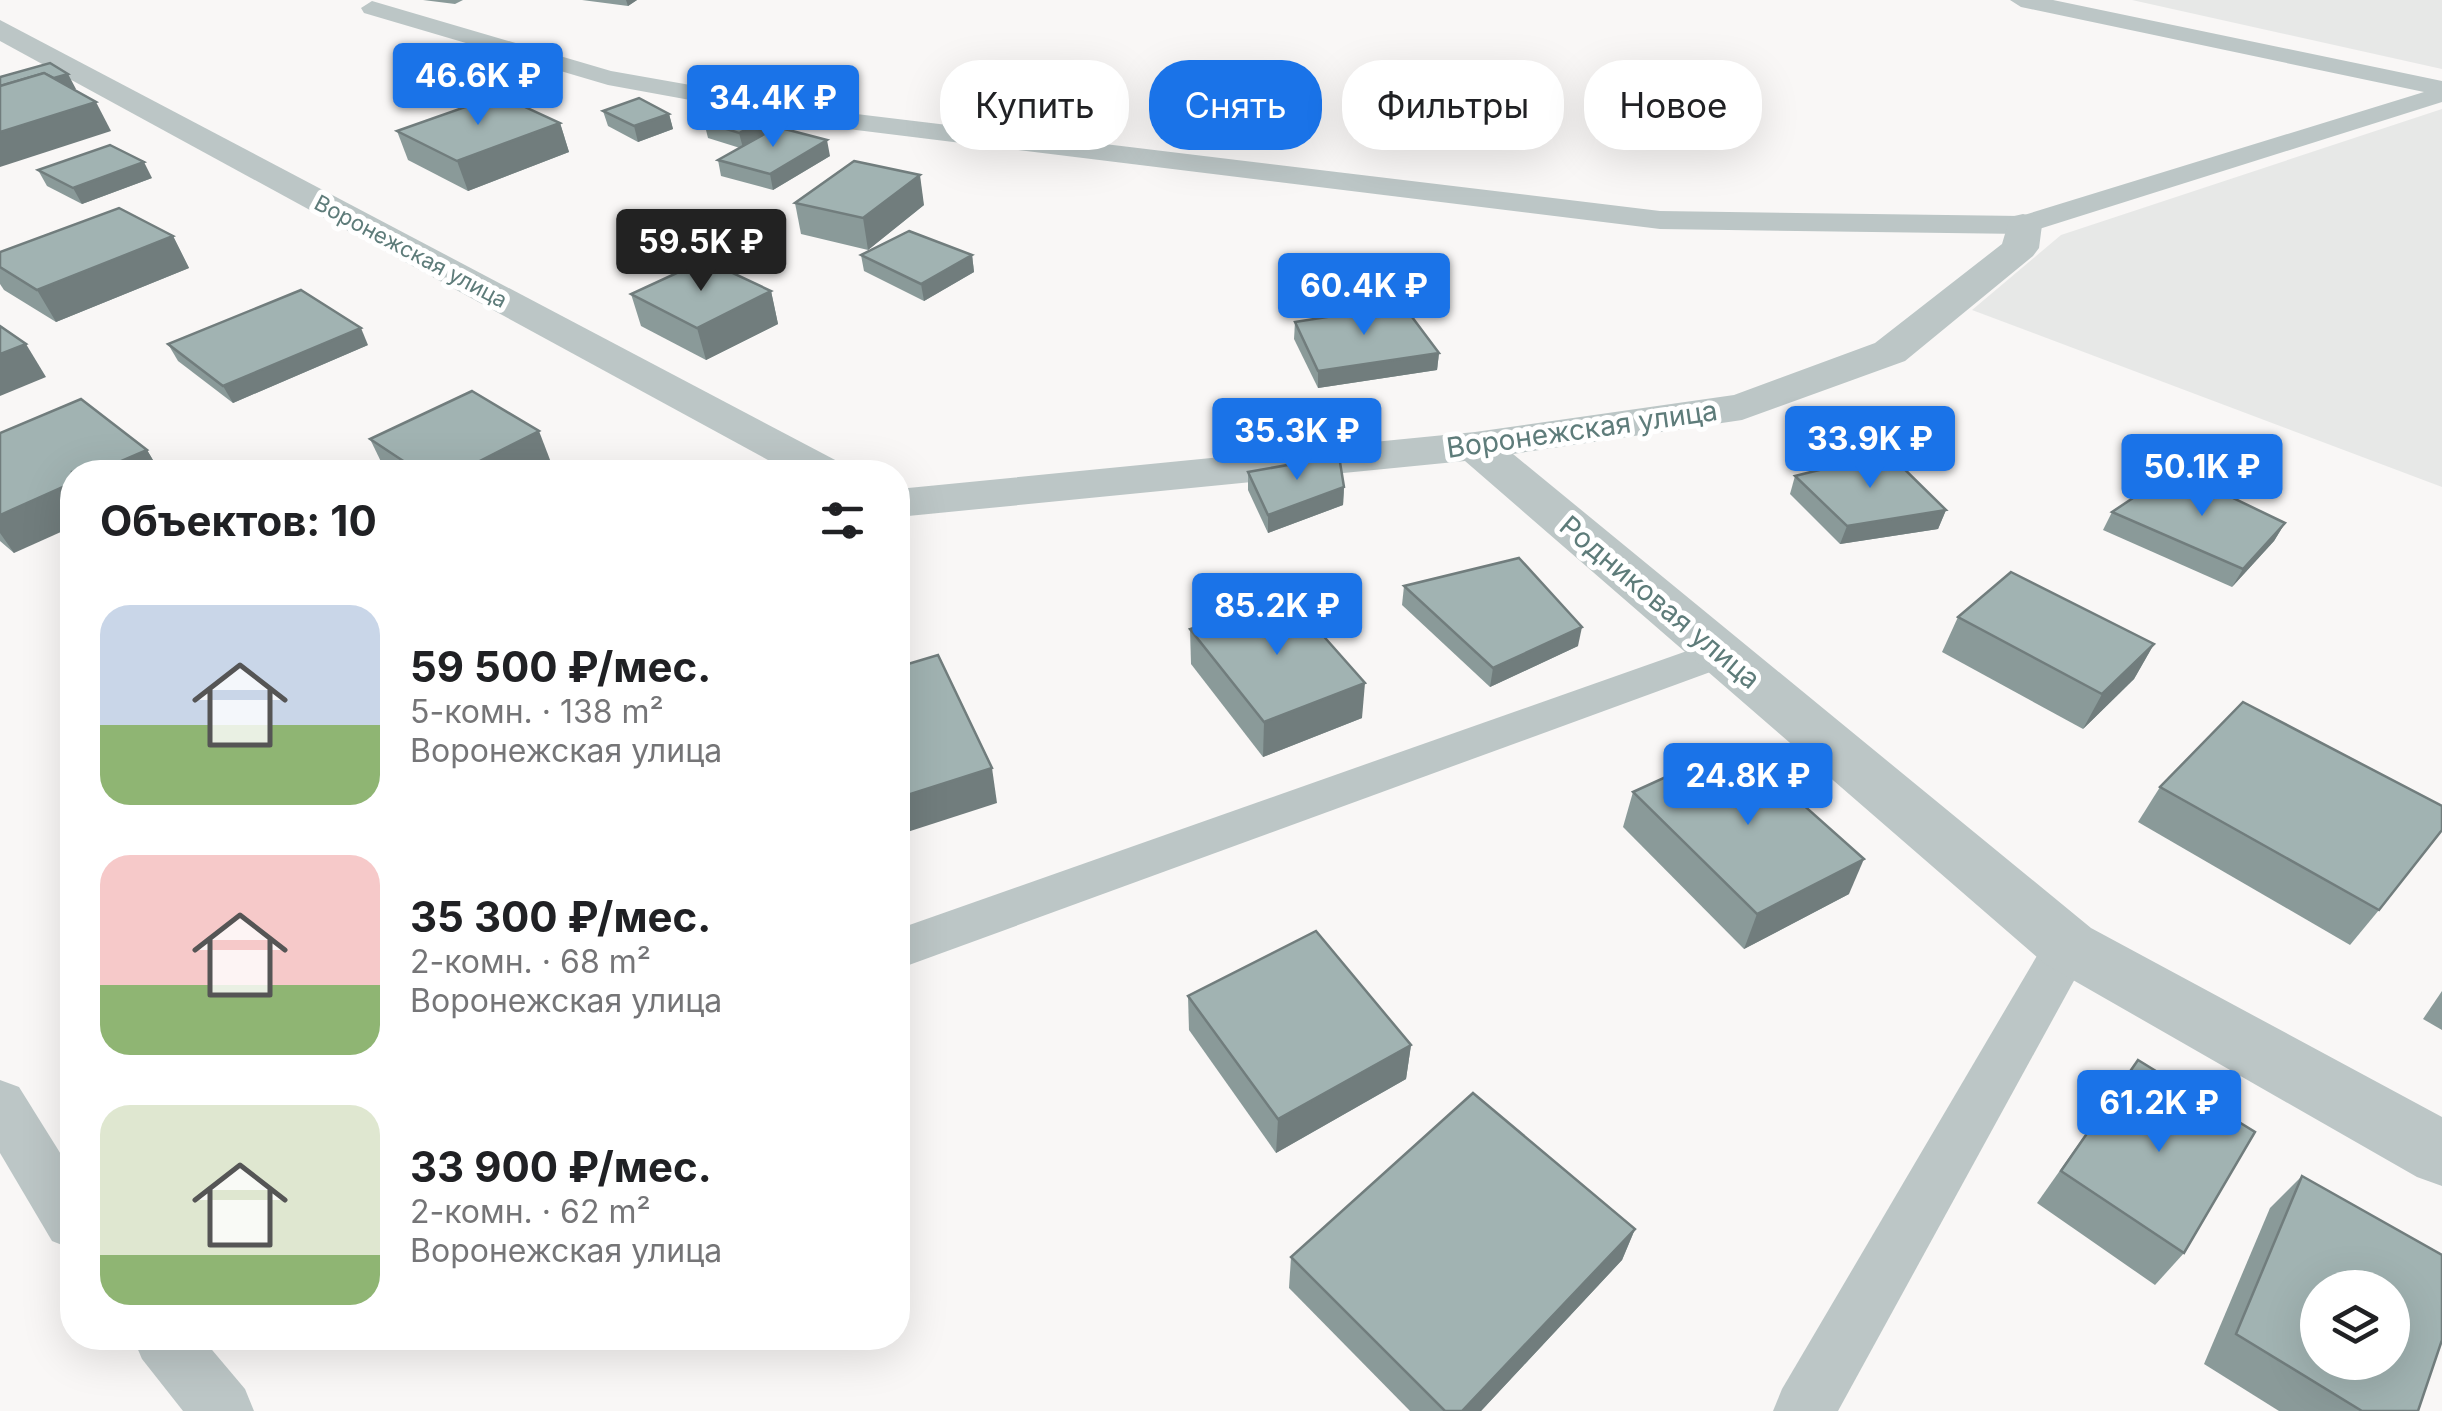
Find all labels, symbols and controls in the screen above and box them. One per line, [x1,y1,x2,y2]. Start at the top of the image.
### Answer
pin: 46.6K ₽ [386,43,570,128]
text: 46.6K ₽ [415,56,541,95]
chip: Купить [940,60,1129,150]
chip: Снять [1149,60,1322,150]
chip: Фильтры [1342,60,1564,150]
chip: Новое [1584,60,1762,150]
pin: 34.4K ₽ [681,65,865,150]
text: 34.4K ₽ [709,78,837,117]
street label: Воронежская улица [310,189,512,313]
pin: 59.5K ₽ [609,209,793,294]
text: 59.5K ₽ [638,222,764,261]
pin: 60.4K ₽ [1272,253,1456,338]
text: 60.4K ₽ [1300,266,1428,305]
street label: Воронежская улица [1444,393,1720,465]
pin: 35.3K ₽ [1205,398,1389,483]
pin: 33.9K ₽ [1778,406,1962,491]
text: 35.3K ₽ [1234,411,1360,450]
text: 33.9K ₽ [1807,419,1933,458]
pin: 50.1K ₽ [2110,434,2294,519]
text: 50.1K ₽ [2143,447,2261,486]
icon: filters [815,493,870,548]
text: Объектов: 10 [100,495,377,546]
street label: Родниковая улица [1553,508,1767,696]
pin: 85.2K ₽ [1185,573,1369,658]
text: 85.2K ₽ [1214,586,1340,625]
text: 59 500 ₽/мес. [410,641,711,692]
icon: home [180,645,300,765]
text: 5-комн. · 138 m² [410,692,664,731]
text: Воронежская улица [410,731,722,770]
pin: 24.8K ₽ [1656,743,1840,828]
text: 24.8K ₽ [1685,756,1811,795]
text: 35 300 ₽/мес. [410,891,711,942]
icon: home [180,895,300,1015]
text: 2-комн. · 68 m² [410,942,651,981]
text: Воронежская улица [410,981,722,1020]
pin: 61.2K ₽ [2067,1070,2251,1155]
text: 61.2K ₽ [2099,1083,2219,1122]
text: 33 900 ₽/мес. [410,1141,712,1192]
icon: home [180,1145,300,1265]
text: 2-комн. · 62 m² [410,1192,651,1231]
text: Воронежская улица [410,1231,722,1270]
map controls [2300,1270,2410,1380]
button: layers [2300,1270,2410,1380]

